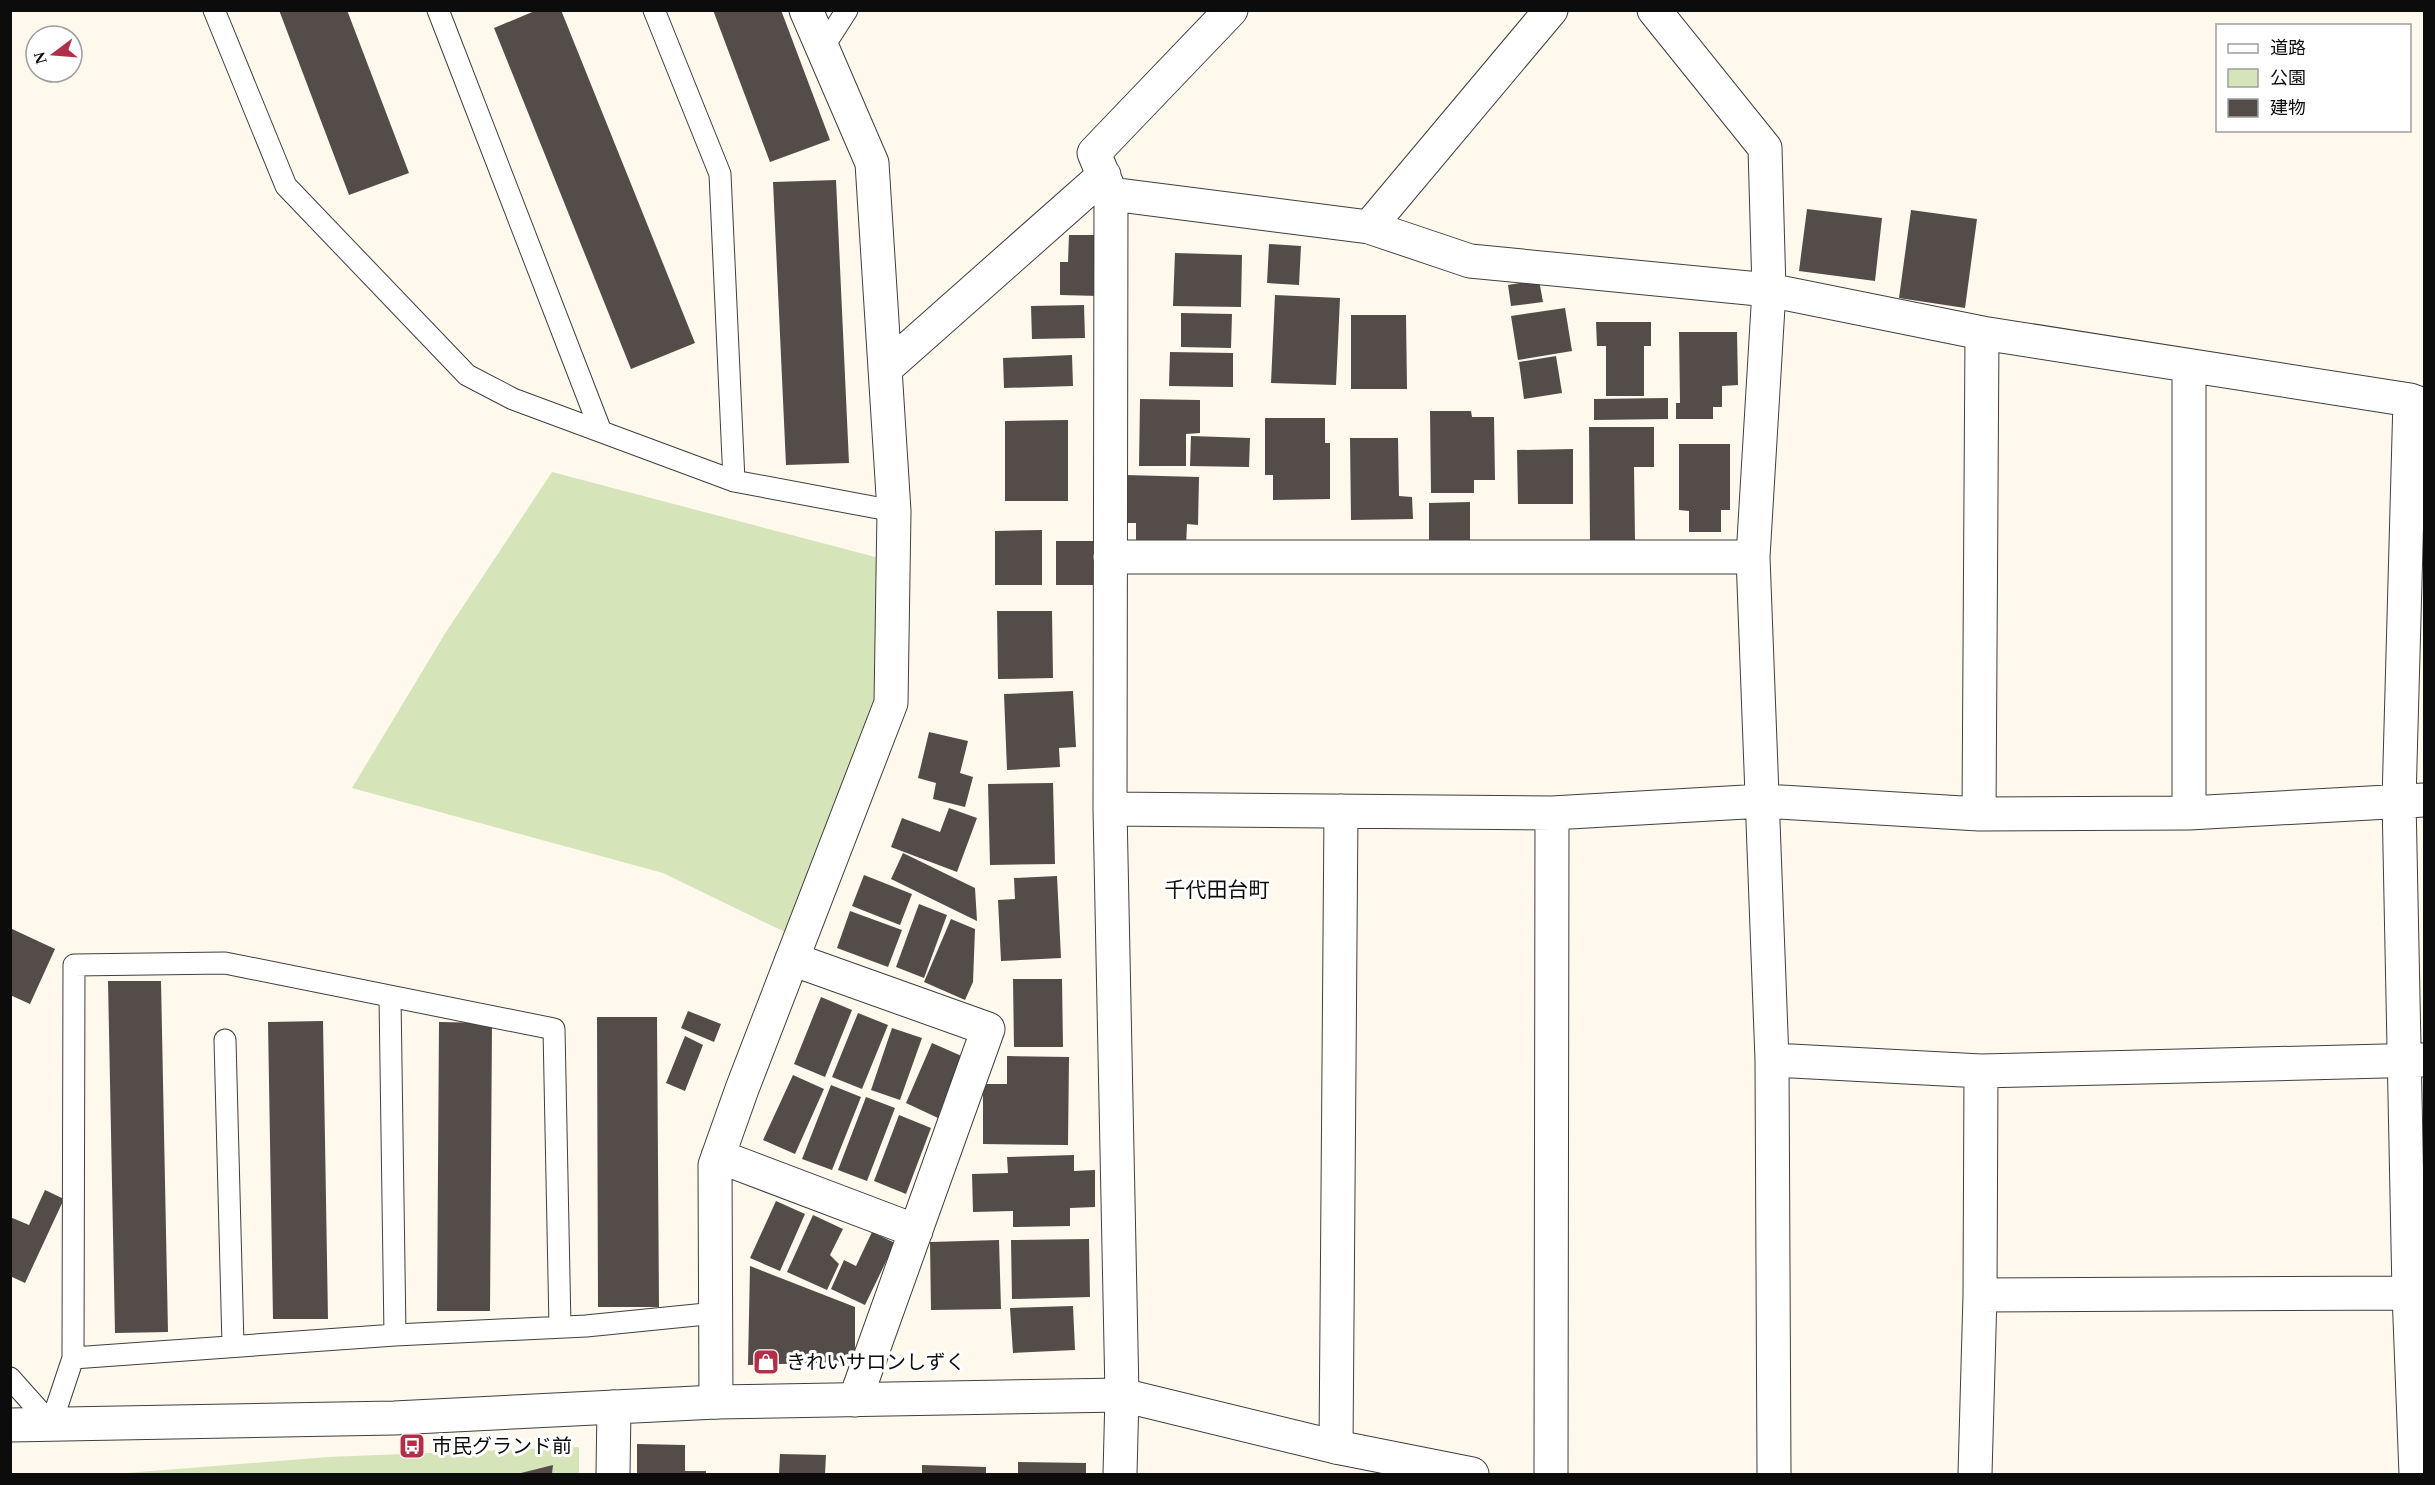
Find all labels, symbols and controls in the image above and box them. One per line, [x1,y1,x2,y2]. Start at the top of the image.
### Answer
north arrow [24,24,84,84]
legend [2216,24,2411,132]
text: 道路 [2270,38,2306,58]
text: N [30,50,50,66]
text: 公園 [2270,68,2306,88]
text: 建物 [2270,98,2306,118]
district label: 千代田台町 [1165,878,1270,902]
shop icon: きれいサロンしずく [751,1347,781,1377]
place label: きれいサロンしずく [786,1351,966,1373]
bus stop icon: 市民グランド前 [397,1431,427,1461]
place label: 市民グランド前 [432,1435,572,1457]

